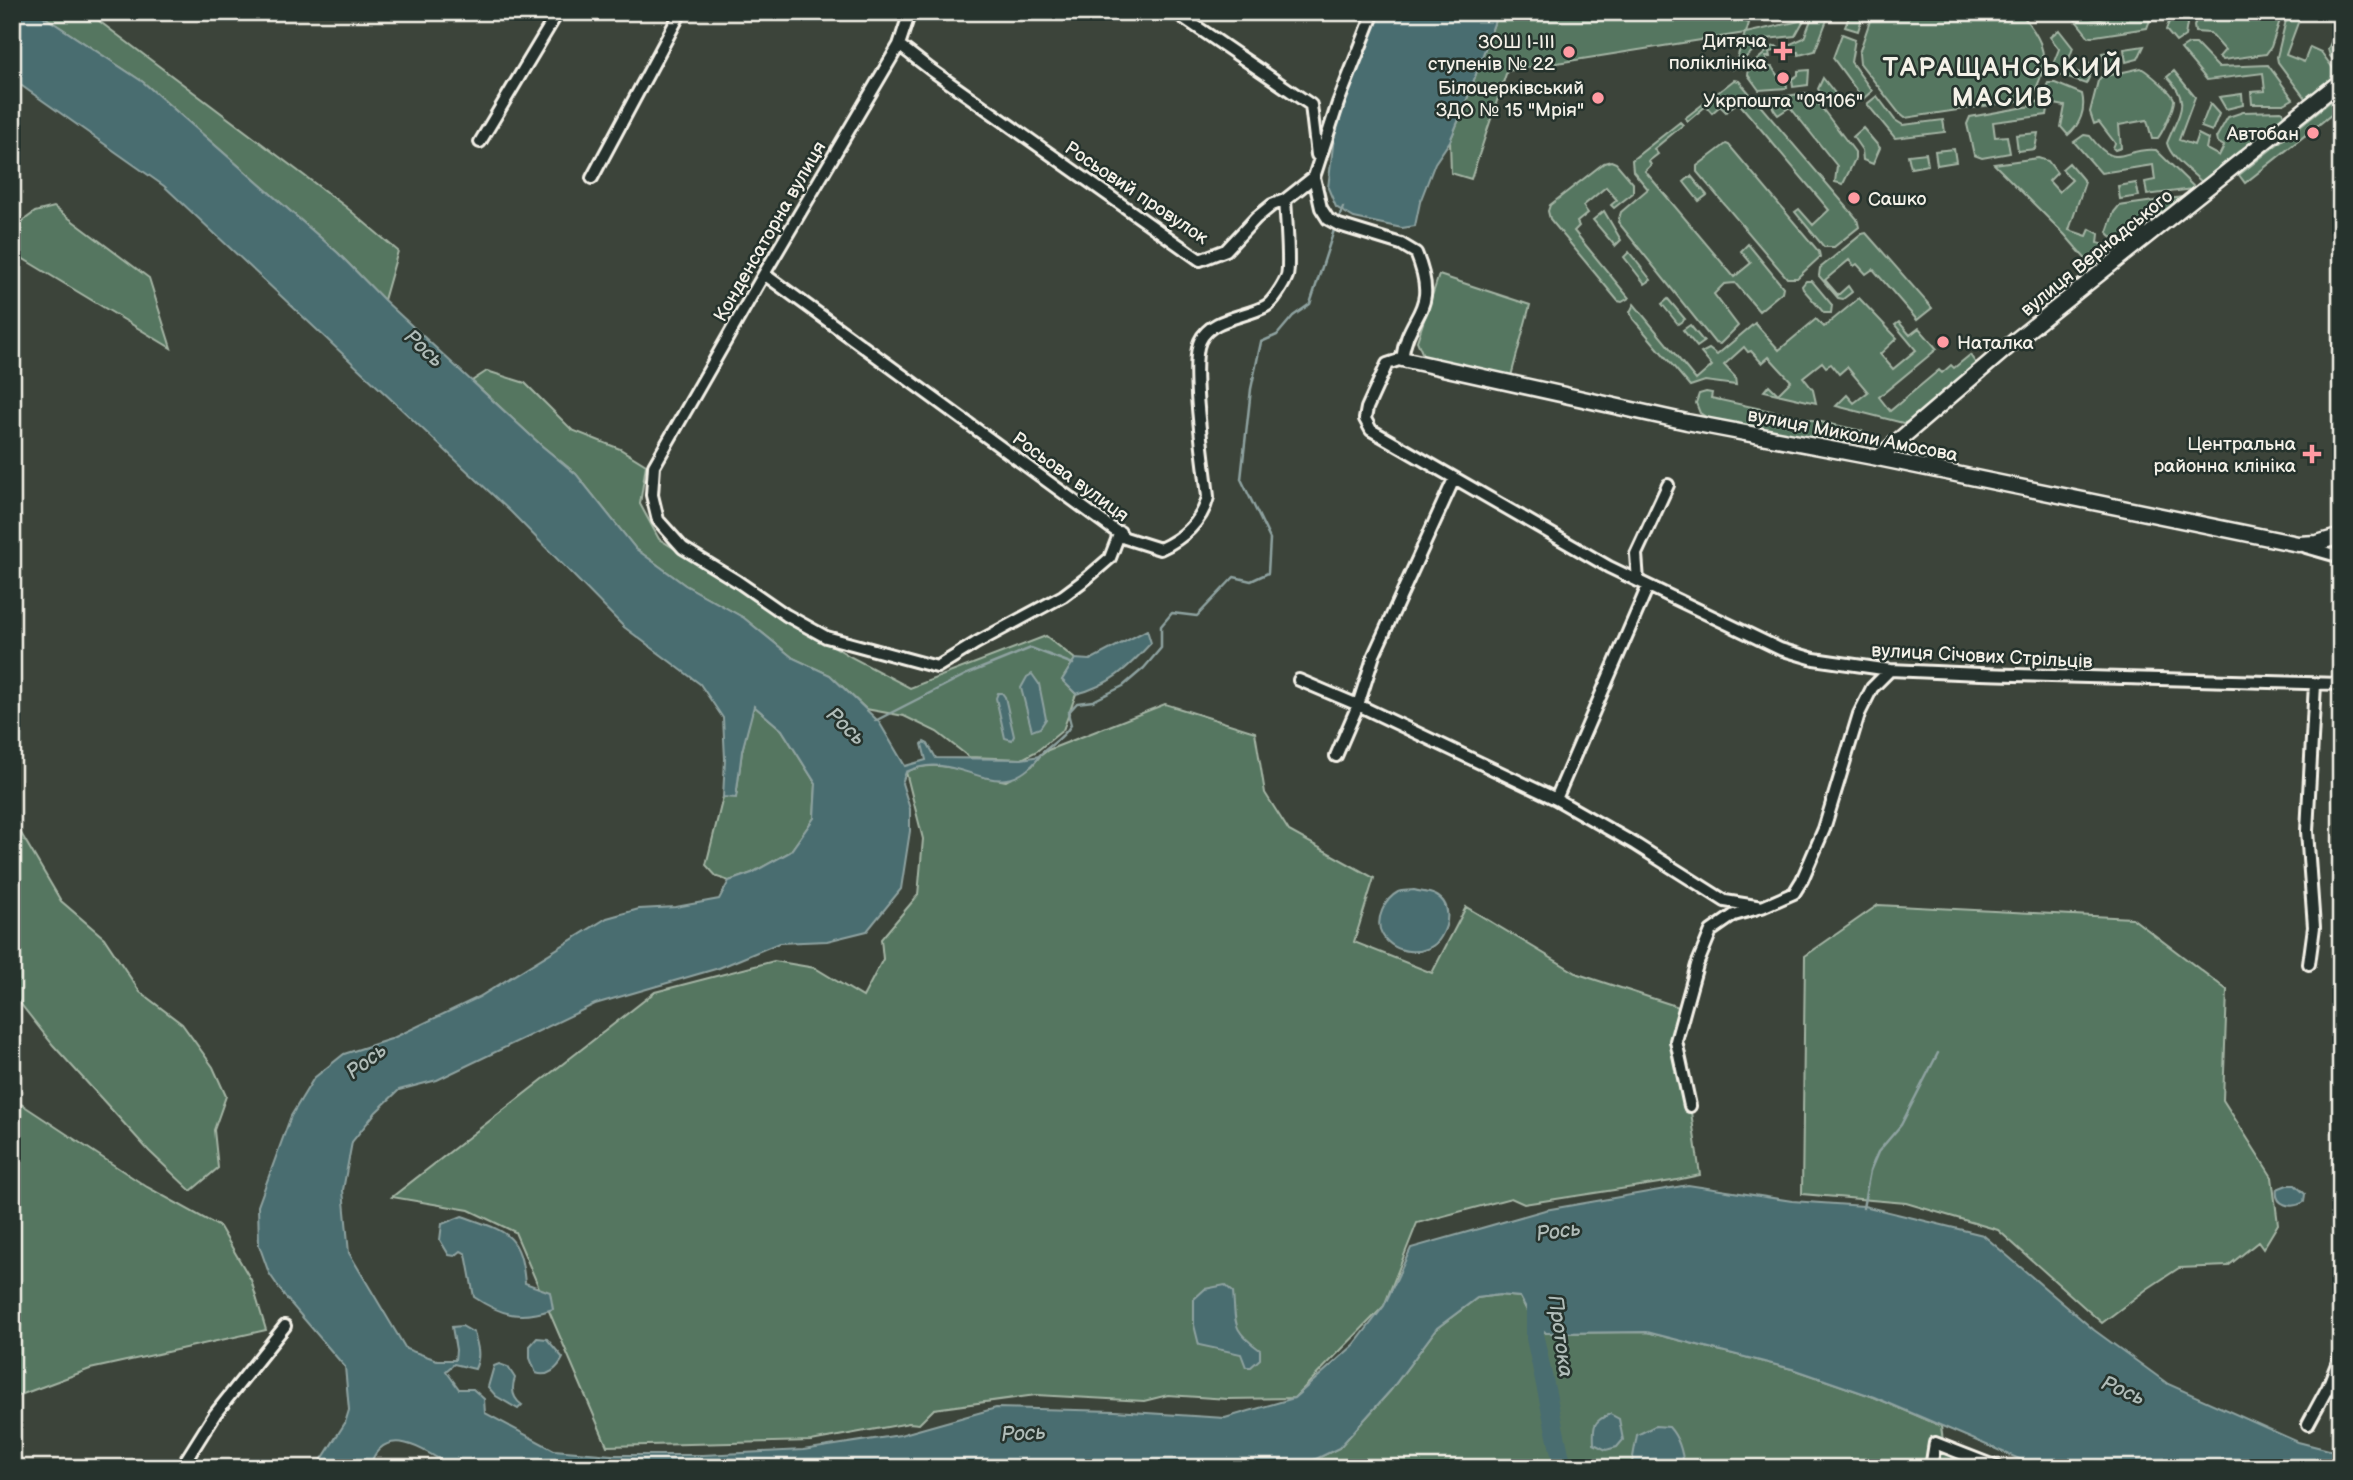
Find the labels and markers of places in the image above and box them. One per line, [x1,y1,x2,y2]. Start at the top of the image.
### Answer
place label: Дитяча поліклініка [1669,30,1767,75]
place label: ЗОШ І-ІІІ ступенів № 22 [1428,31,1556,76]
marker: Дитяча поліклініка [1773,41,1793,61]
marker: ЗОШ І-ІІІ ступенів № 22 [1561,44,1577,60]
marker: Укрпошта "09106" [1775,70,1791,86]
place label: Білоцерківський ЗДО № 15 "Мрія" [1436,77,1584,122]
marker: Білоцерківський ЗДО № 15 "Мрія" [1590,90,1606,106]
place label: Укрпошта "09106" [1703,90,1863,113]
place label: Автобан [2226,123,2299,146]
marker: Автобан [2305,125,2321,141]
place label: Сашко [1868,188,1927,211]
marker: Сашко [1846,190,1862,206]
place label: Наталка [1957,332,2034,355]
marker: Наталка [1935,334,1951,350]
place label: Центральна районна клініка [2153,433,2296,478]
marker: Центральна районна клініка [2302,444,2322,464]

